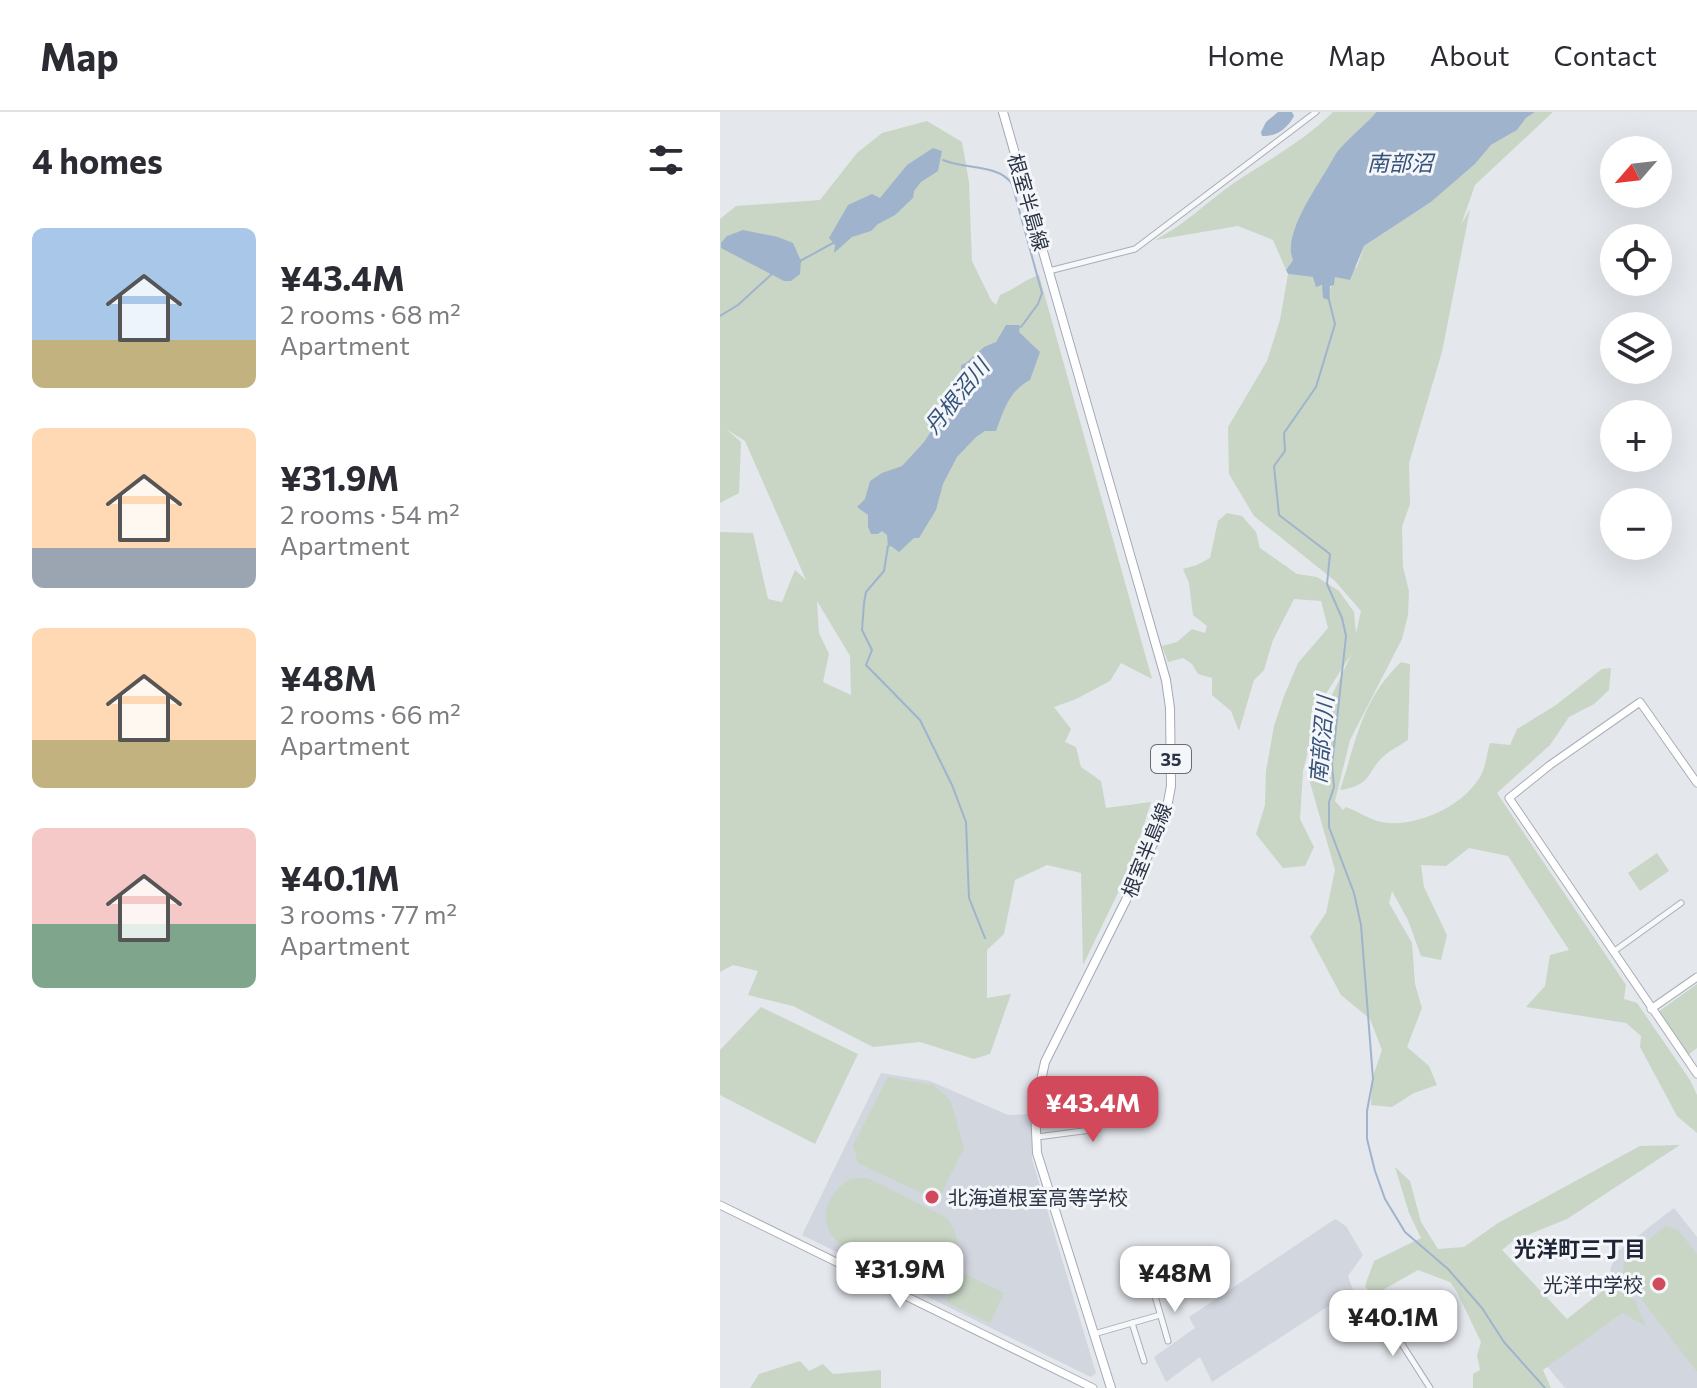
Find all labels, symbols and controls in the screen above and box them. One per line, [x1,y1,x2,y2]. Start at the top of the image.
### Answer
text: Map [40,32,119,79]
text: Home [1207,38,1284,72]
text: Map [1328,38,1386,72]
text: About [1430,38,1510,72]
text: Contact [1554,38,1657,72]
north arrow [1600,136,1672,208]
map controls [1600,136,1672,560]
icon: filters [644,138,688,182]
text: 4 homes [32,139,163,181]
water label: 南部沼 [1367,149,1436,176]
street label: 根室半島線 [1004,151,1054,253]
button: locate [1600,224,1672,296]
text: ¥43.4M [280,256,405,298]
icon: home [96,260,192,356]
text: 2 rooms · 68 m² [280,298,461,329]
button: layers [1600,312,1672,384]
text: Apartment [280,329,410,360]
water label: 丹根沼川 [918,352,995,439]
button: + [1600,400,1672,472]
text: ¥31.9M [280,456,399,498]
icon: home [96,460,192,556]
button: − [1600,488,1672,560]
text: 2 rooms · 54 m² [280,498,460,529]
text: Apartment [280,529,410,560]
text: ¥48M [280,656,377,698]
icon: home [96,660,192,756]
water label: 南部沼川 [1304,693,1338,785]
text: 2 rooms · 66 m² [280,698,461,729]
text: Apartment [280,729,410,760]
road number: 35 [1151,745,1191,773]
street label: 根室半島線 [1116,799,1176,901]
text: ¥40.1M [280,856,400,898]
icon: home [96,860,192,956]
text: 3 rooms · 77 m² [280,898,457,929]
text: Apartment [280,929,410,960]
pin: ¥43.4M [1028,1076,1158,1144]
text: ¥43.4M [1045,1086,1141,1117]
place label: 北海道根室高等学校 [948,1185,1128,1209]
marker: 北海道根室高等学校 [923,1188,941,1206]
district label: 光洋町三丁目 [1514,1235,1646,1262]
pin: ¥31.9M [835,1242,965,1310]
pin: ¥48M [1128,1246,1222,1314]
text: ¥31.9M [854,1252,946,1283]
text: ¥48M [1138,1256,1212,1287]
place label: 光洋中学校 [1543,1272,1643,1296]
marker: 光洋中学校 [1650,1275,1668,1293]
pin: ¥40.1M [1328,1290,1458,1358]
text: ¥40.1M [1347,1300,1439,1331]

